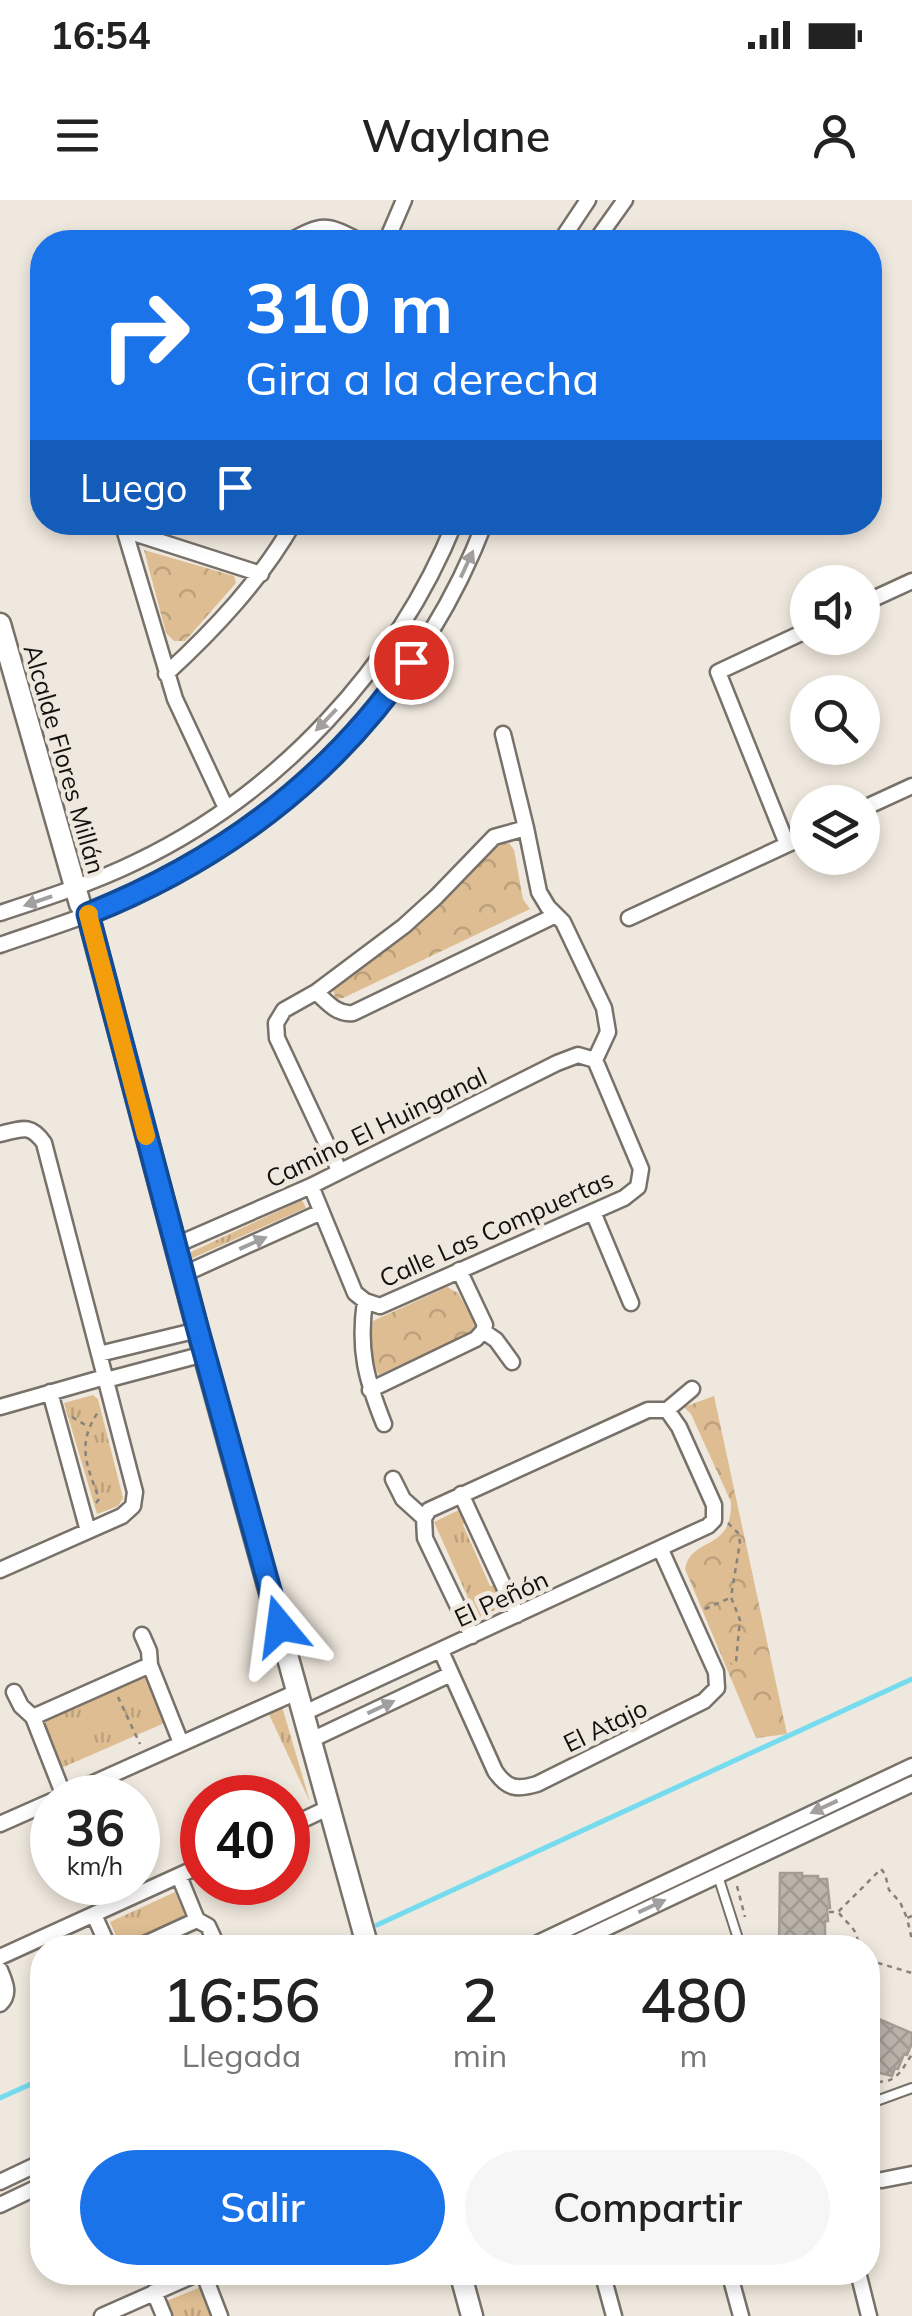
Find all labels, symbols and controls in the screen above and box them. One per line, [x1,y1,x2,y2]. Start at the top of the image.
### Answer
text: 16:54 [50,11,151,59]
text: Waylane [362,107,550,163]
icon: menu [50,108,105,163]
icon: person [807,108,862,163]
text: 310 m [245,263,453,351]
icon: right [80,270,210,400]
text: Gira a la derecha [245,350,599,406]
icon: arrive [208,460,263,515]
text: Luego [80,464,188,512]
one-way arrow [458,549,475,578]
map controls [790,565,880,875]
button: sound [790,565,880,655]
pin [369,620,454,705]
icon: arrive [384,635,439,690]
street label: Alcalde Flores Millán [17,641,113,877]
button: search [790,675,880,765]
one-way arrow [315,708,338,732]
button: layers [790,785,880,875]
one-way arrow [22,894,52,909]
street label: Camino El Huinganal [260,1060,492,1194]
street label: Calle Las Compuertas [374,1162,618,1294]
one-way arrow [238,1235,268,1251]
street label: El Peñón [449,1563,553,1633]
position arrow [228,1574,332,1678]
street label: El Atajo [558,1692,652,1758]
one-way arrow [367,1699,396,1716]
speed limit sign: 40 [180,1775,310,1905]
text: 36 [65,1796,125,1859]
one-way arrow [809,1799,838,1816]
text: km/h [67,1850,123,1881]
one-way arrow [638,1898,667,1915]
text: 16:56 [162,1962,321,2037]
text: 2 [462,1962,498,2037]
text: 480 [640,1962,748,2037]
text: Llegada [182,2035,301,2075]
text: min [453,2035,507,2075]
text: m [680,2035,708,2075]
button: Salir [80,2150,445,2265]
button: Compartir [465,2150,830,2265]

